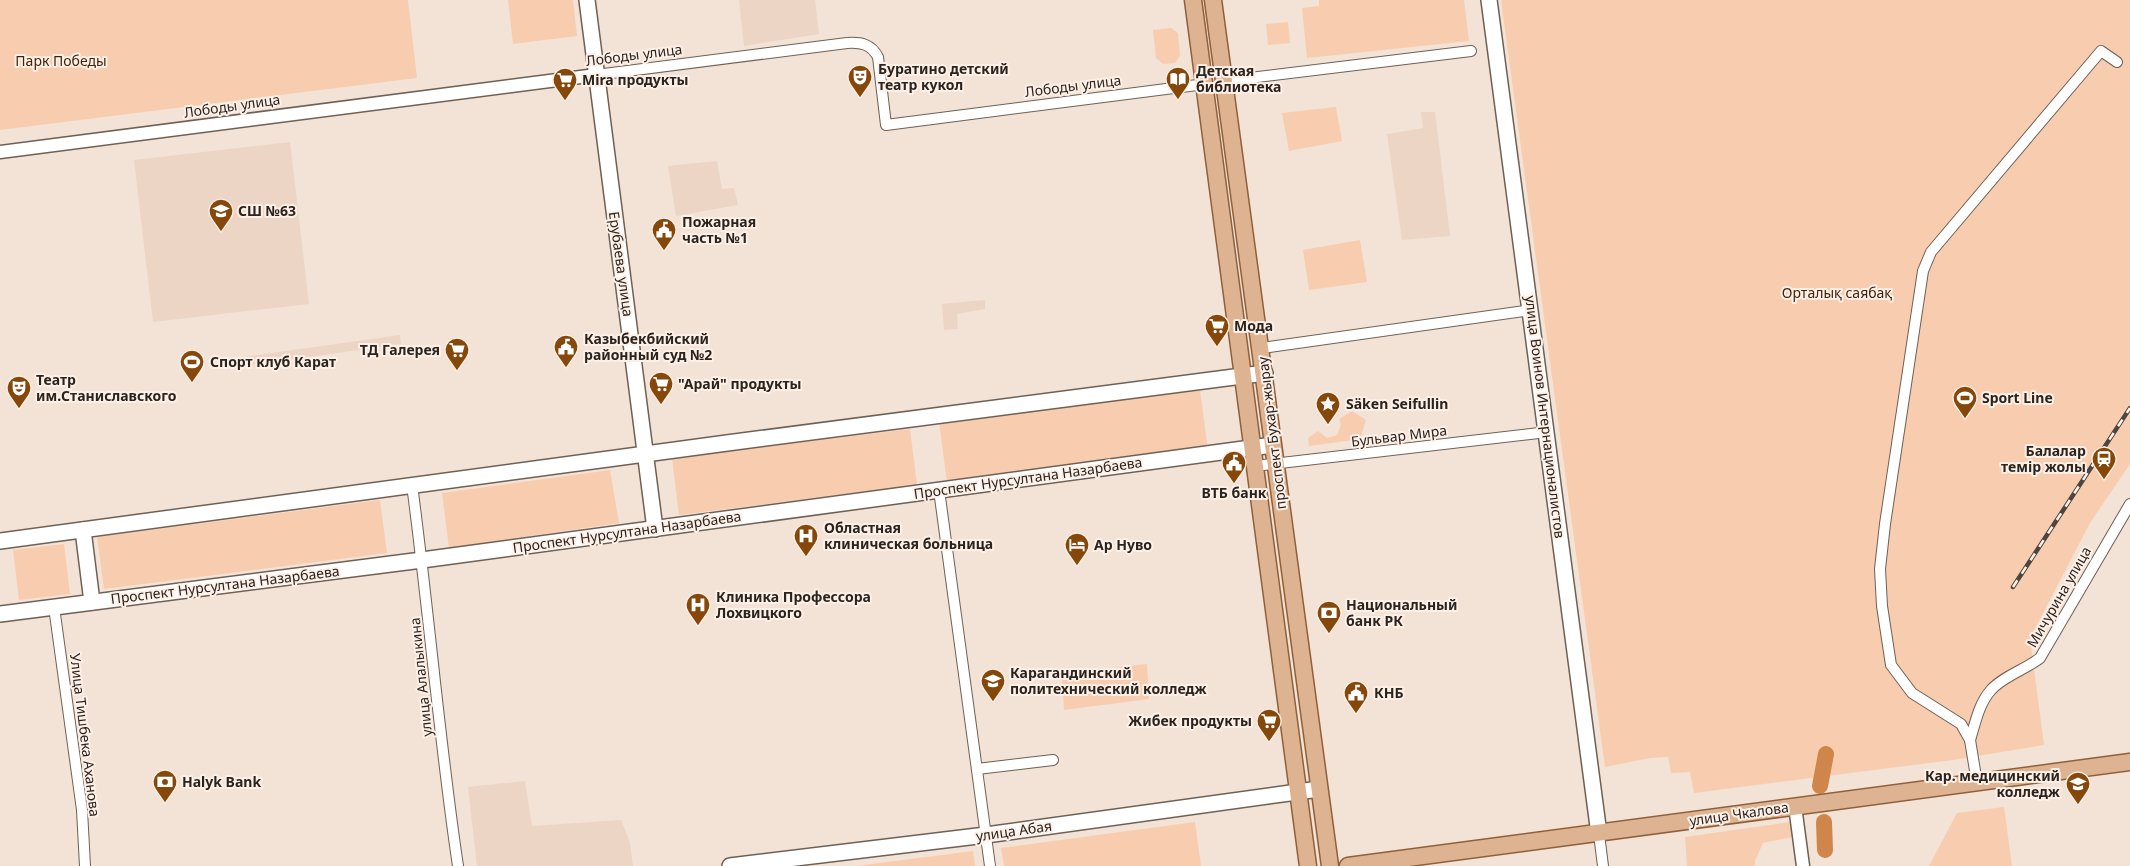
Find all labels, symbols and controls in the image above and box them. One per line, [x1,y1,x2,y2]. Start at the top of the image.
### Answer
street label: Лободы улица [585,39,683,70]
park label: Парк Победы [15,51,107,70]
place label: Буратино детский театр кукол [878,59,1009,94]
place label: Детская библиотека [1196,61,1281,96]
theatre icon: Буратино детский театр кукол [847,64,873,98]
library icon: Детская библиотека [1165,66,1191,100]
supermarket icon: Mira продукты [552,67,578,101]
place label: Mira продукты [582,70,689,89]
street label: Лободы улица [1024,70,1122,101]
street label: Лободы улица [183,89,281,122]
school or university icon: СШ №63 [208,198,234,232]
place label: СШ №63 [238,201,296,220]
street label: Ерубаева улица [605,210,638,318]
place label: Пожарная часть №1 [682,212,756,247]
public building icon: Пожарная часть №1 [651,217,677,251]
park label: Орталық саябақ [1782,283,1892,302]
street label: улица Воинов Интернационалистов [1521,294,1570,539]
supermarket icon: Мода [1204,313,1230,347]
place label: Мода [1234,316,1273,335]
place label: Казыбекбийский районный суд №2 [584,329,712,364]
public building icon: Казыбекбийский районный суд №2 [553,334,579,368]
supermarket icon: ТД Галерея [444,337,470,371]
place label: ТД Галерея [360,340,440,359]
sports icon: Спорт клуб Карат [179,349,205,383]
place label: Спорт клуб Карат [210,352,336,371]
street label: проспект Бухар-жырау [1253,355,1290,510]
place label: Театр им.Станиславского [36,370,177,405]
supermarket icon: "Арай" продукты [648,371,674,405]
place label: "Арай" продукты [678,374,802,393]
theatre icon: Театр им.Станиславского [6,375,32,409]
sports icon: Sport Line [1952,385,1978,419]
place label: Sport Line [1982,388,2053,407]
place icon: Säken Seifullin [1315,391,1341,425]
place label: Säken Seifullin [1346,394,1448,413]
street label: Бульвар Мира [1350,420,1448,451]
place label: Балалар темір жолы [2001,441,2086,476]
station icon: Балалар темір жолы [2091,446,2117,480]
public building icon: ВТБ банк [1221,450,1247,484]
street label: Проспект Нурсултана Назарбаева [912,452,1143,503]
place label: ВТБ банк [1202,483,1267,502]
street label: Проспект Нурсултана Назарбаева [511,506,742,557]
place label: Областная клиническая больница [824,518,993,553]
hospital icon: Областная клиническая больница [793,523,819,557]
hotel icon: Ар Нуво [1064,532,1090,566]
place label: Ар Нуво [1094,535,1152,554]
street label: Мичурина улица [2022,543,2095,651]
street label: Проспект Нурсултана Назарбаева [109,561,341,608]
place label: Клиника Профессора Лохвицкого [716,587,871,622]
hospital icon: Клиника Профессора Лохвицкого [685,592,711,626]
place label: Национальный банк РК [1346,595,1457,630]
bank icon: Национальный банк РК [1316,600,1342,634]
street label: улица Алалыкина [405,617,436,738]
street label: Улица Тишбека Аханова [66,652,105,818]
place label: Карагандинский политехнический колледж [1010,663,1207,698]
school or university icon: Карагандинский политехнический колледж [980,668,1006,702]
public building icon: КНБ [1343,680,1369,714]
place label: КНБ [1374,683,1404,702]
supermarket icon: Жибек продукты [1256,708,1282,742]
place label: Жибек продукты [1128,711,1252,730]
place label: Кар. медицинский колледж [1925,766,2061,801]
bank icon: Halyk Bank [152,769,178,803]
school or university icon: Кар. медицинский колледж [2065,771,2091,805]
place label: Halyk Bank [182,772,261,791]
street label: улица Чкалова [1688,797,1790,830]
street label: улица Абая [975,816,1053,845]

